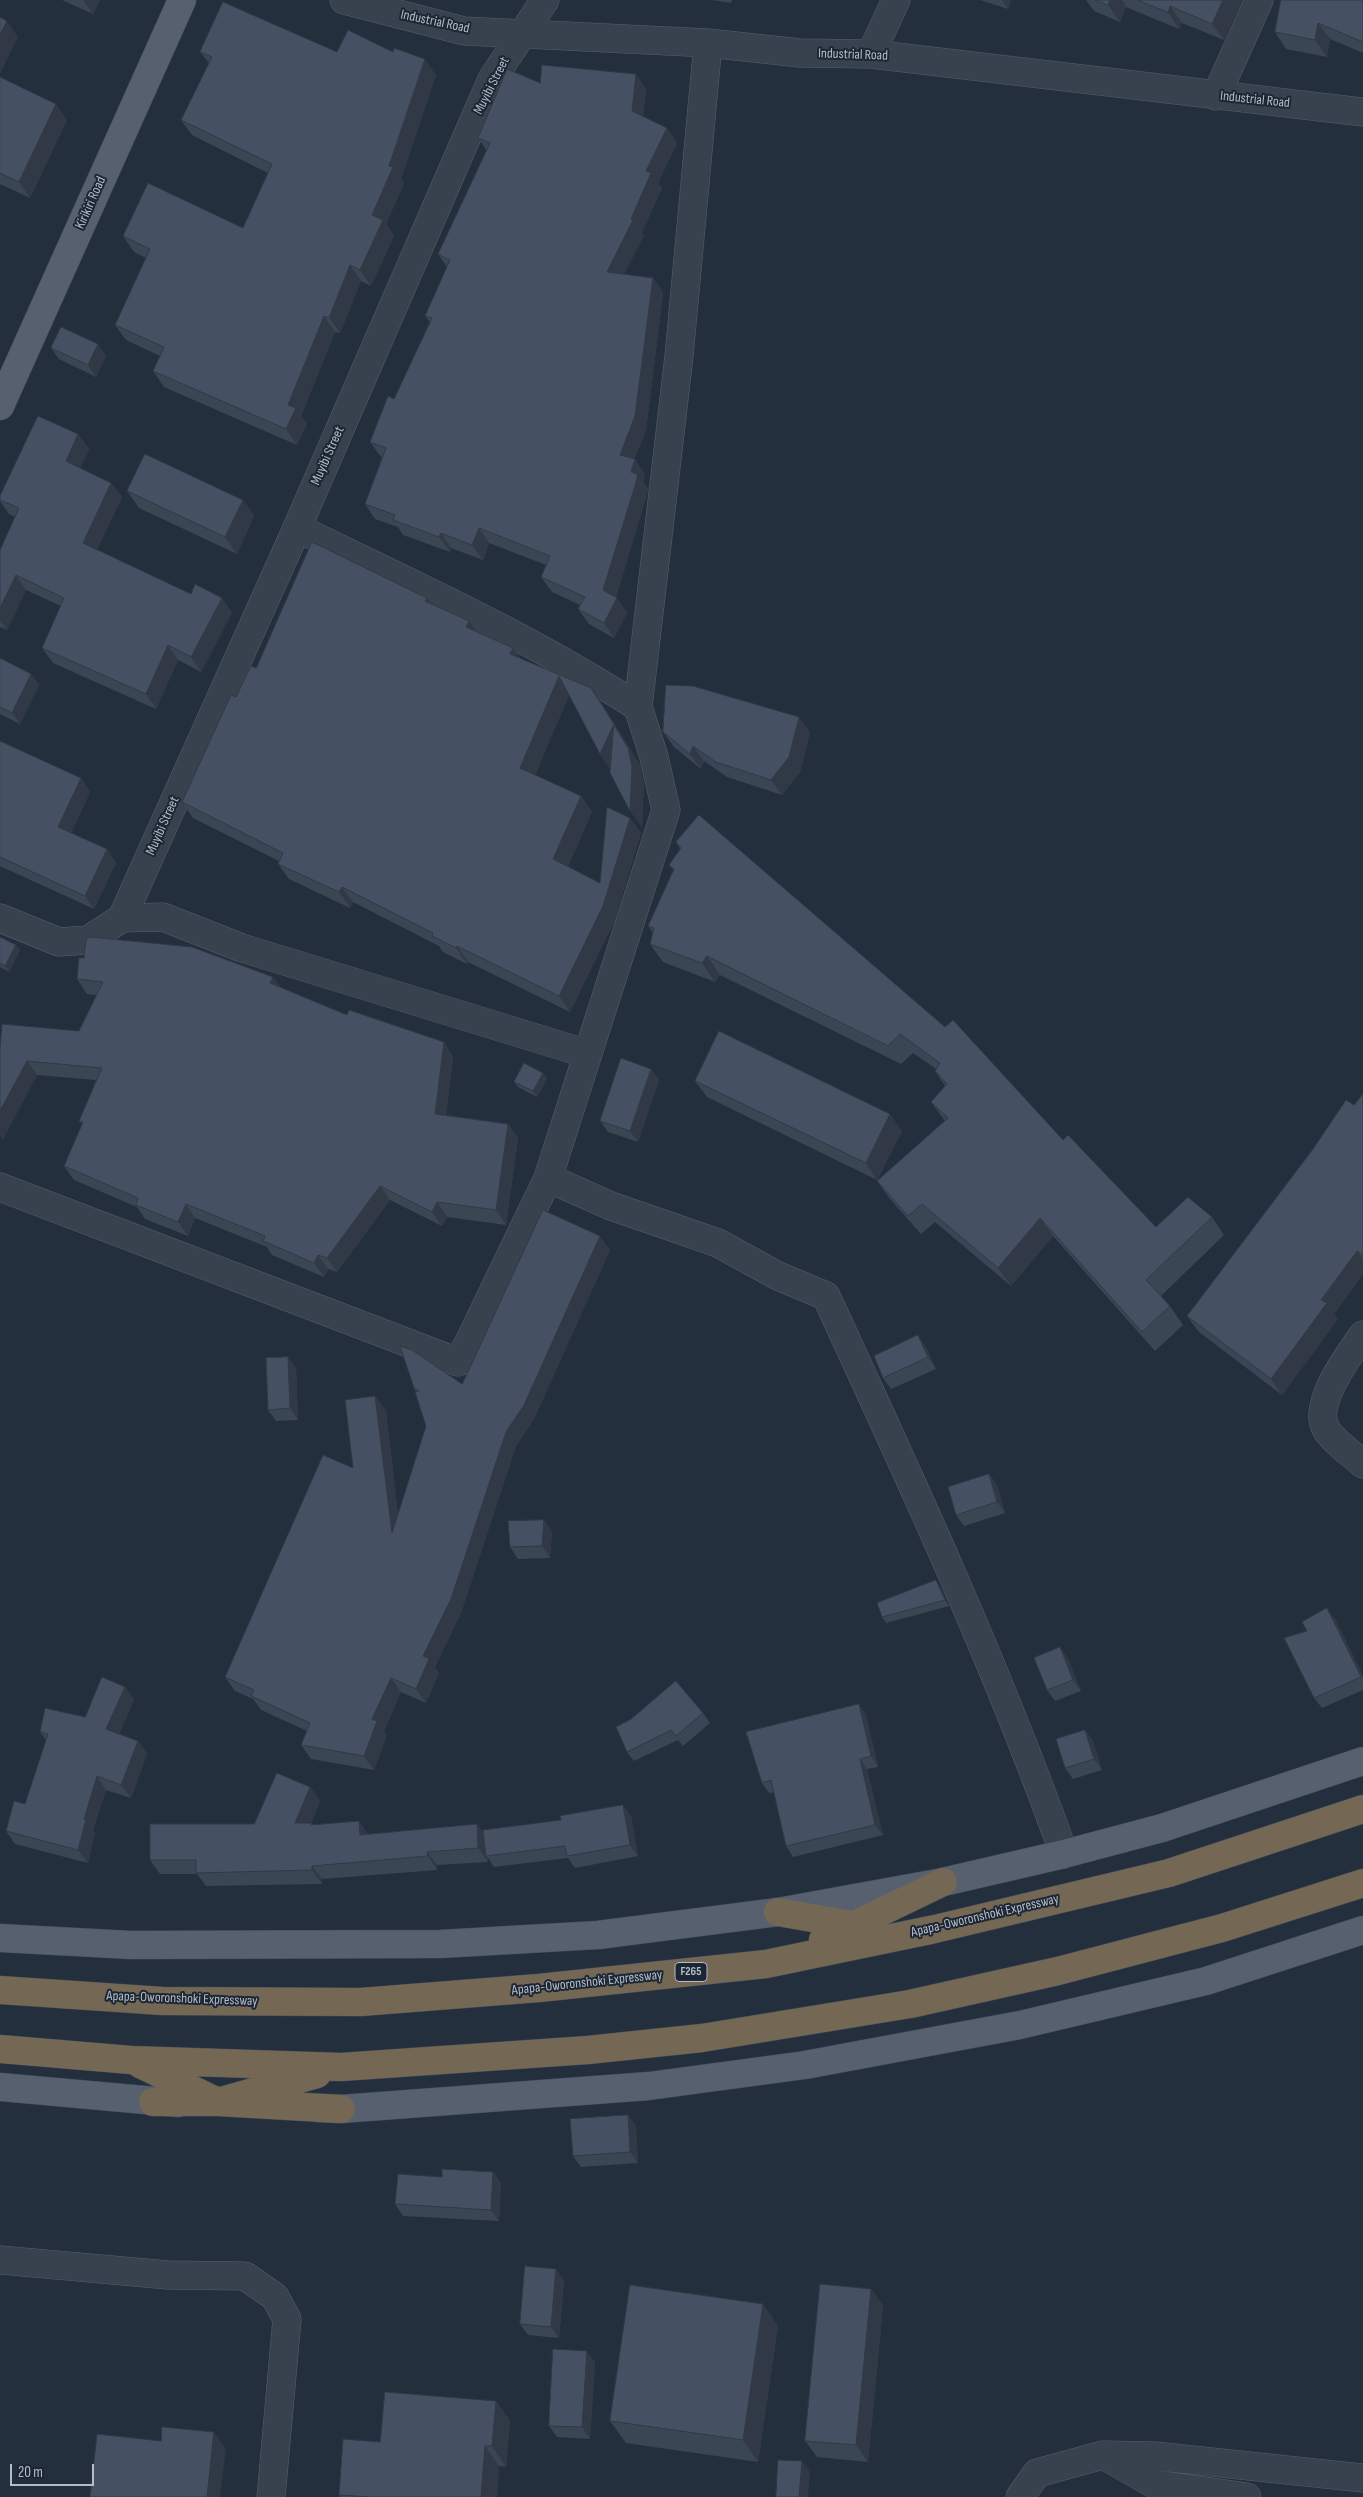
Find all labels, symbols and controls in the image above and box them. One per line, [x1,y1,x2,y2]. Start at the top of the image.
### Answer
street label: Industrial Road [399,7,471,37]
street label: Industrial Road [818,45,888,65]
street label: Muyibi Street [470,54,514,118]
street label: Industrial Road [1219,88,1291,112]
street label: Kirikiri Road [72,174,110,232]
street label: Muyibi Street [308,424,348,488]
street label: Muyibi Street [143,794,183,858]
street label: Apapa-Oworonshoki Expressway [909,1891,1061,1941]
road number: F265 [675,1962,707,1981]
street label: Apapa-Oworonshoki Expressway [511,1967,663,1999]
street label: Apapa-Oworonshoki Expressway [106,1988,258,2010]
scale bar [12,2454,96,2486]
text: 20 m [18,2463,43,2482]

